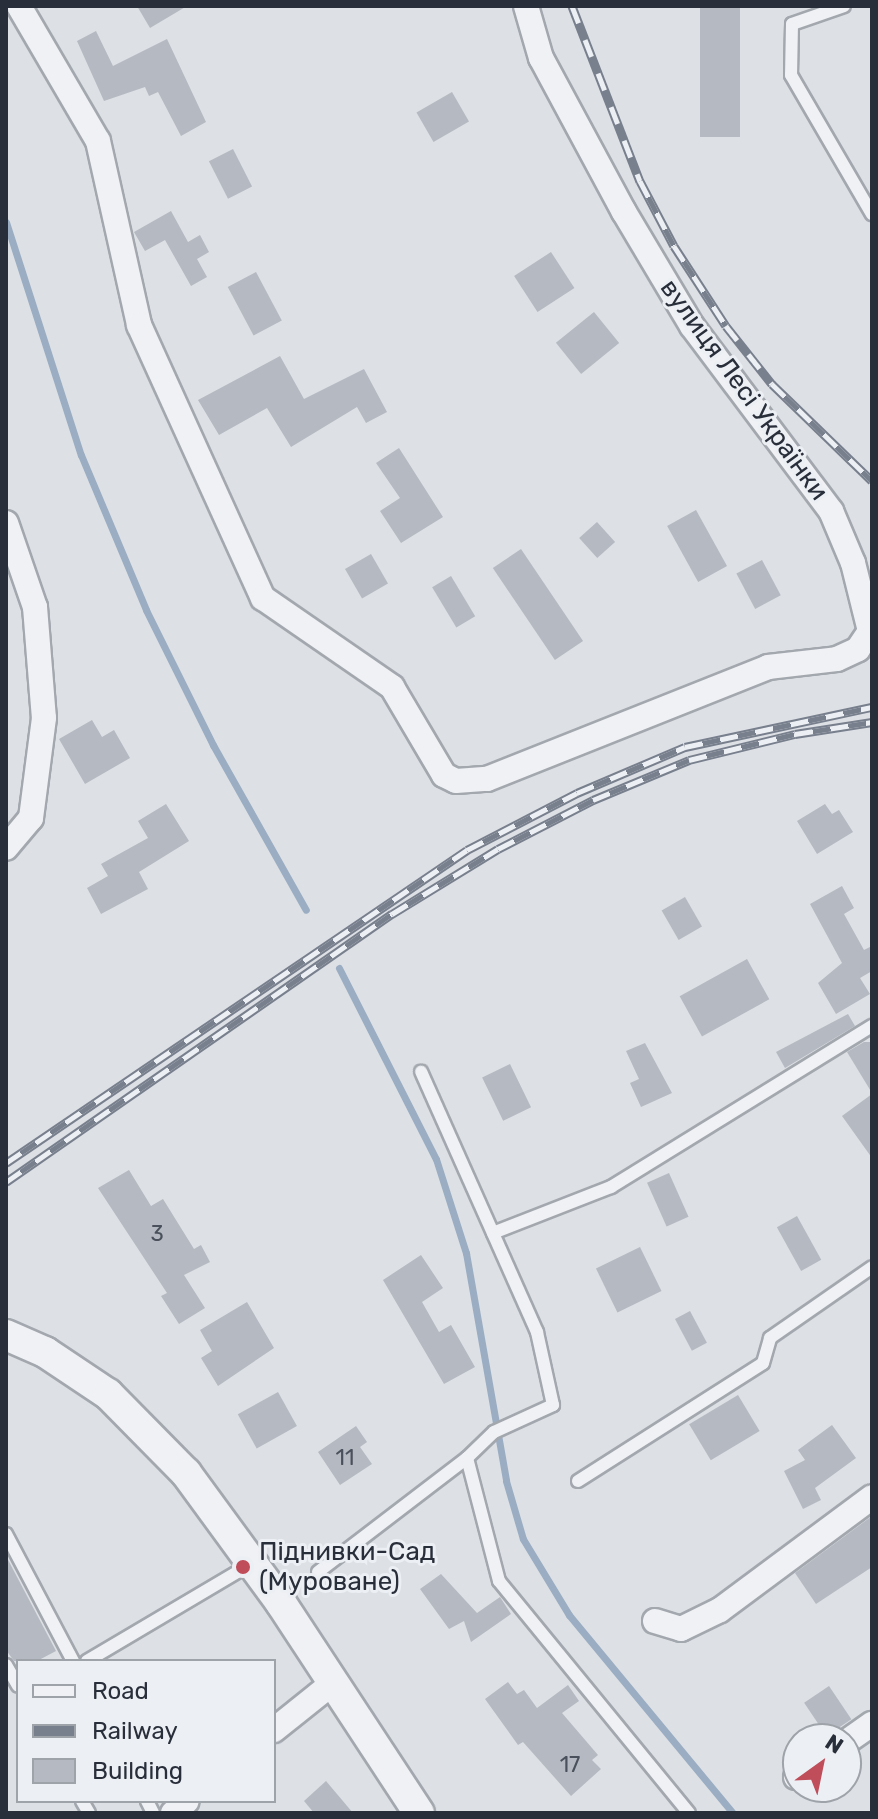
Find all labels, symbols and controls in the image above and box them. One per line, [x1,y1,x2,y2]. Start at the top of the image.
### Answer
street label: вулиця Лесі Українки [653,273,835,507]
house number: 3 [150,1221,164,1247]
house number: 11 [336,1445,354,1471]
place label: Піднивки-Сад (Муроване) [259,1536,435,1598]
marker: Піднивки-Сад (Муроване) [234,1558,252,1576]
legend [16,1659,276,1803]
text: Road [92,1677,149,1705]
text: Railway [92,1717,178,1745]
north arrow [782,1723,862,1803]
text: N [820,1728,848,1760]
house number: 17 [560,1752,580,1778]
text: Building [92,1757,183,1785]

